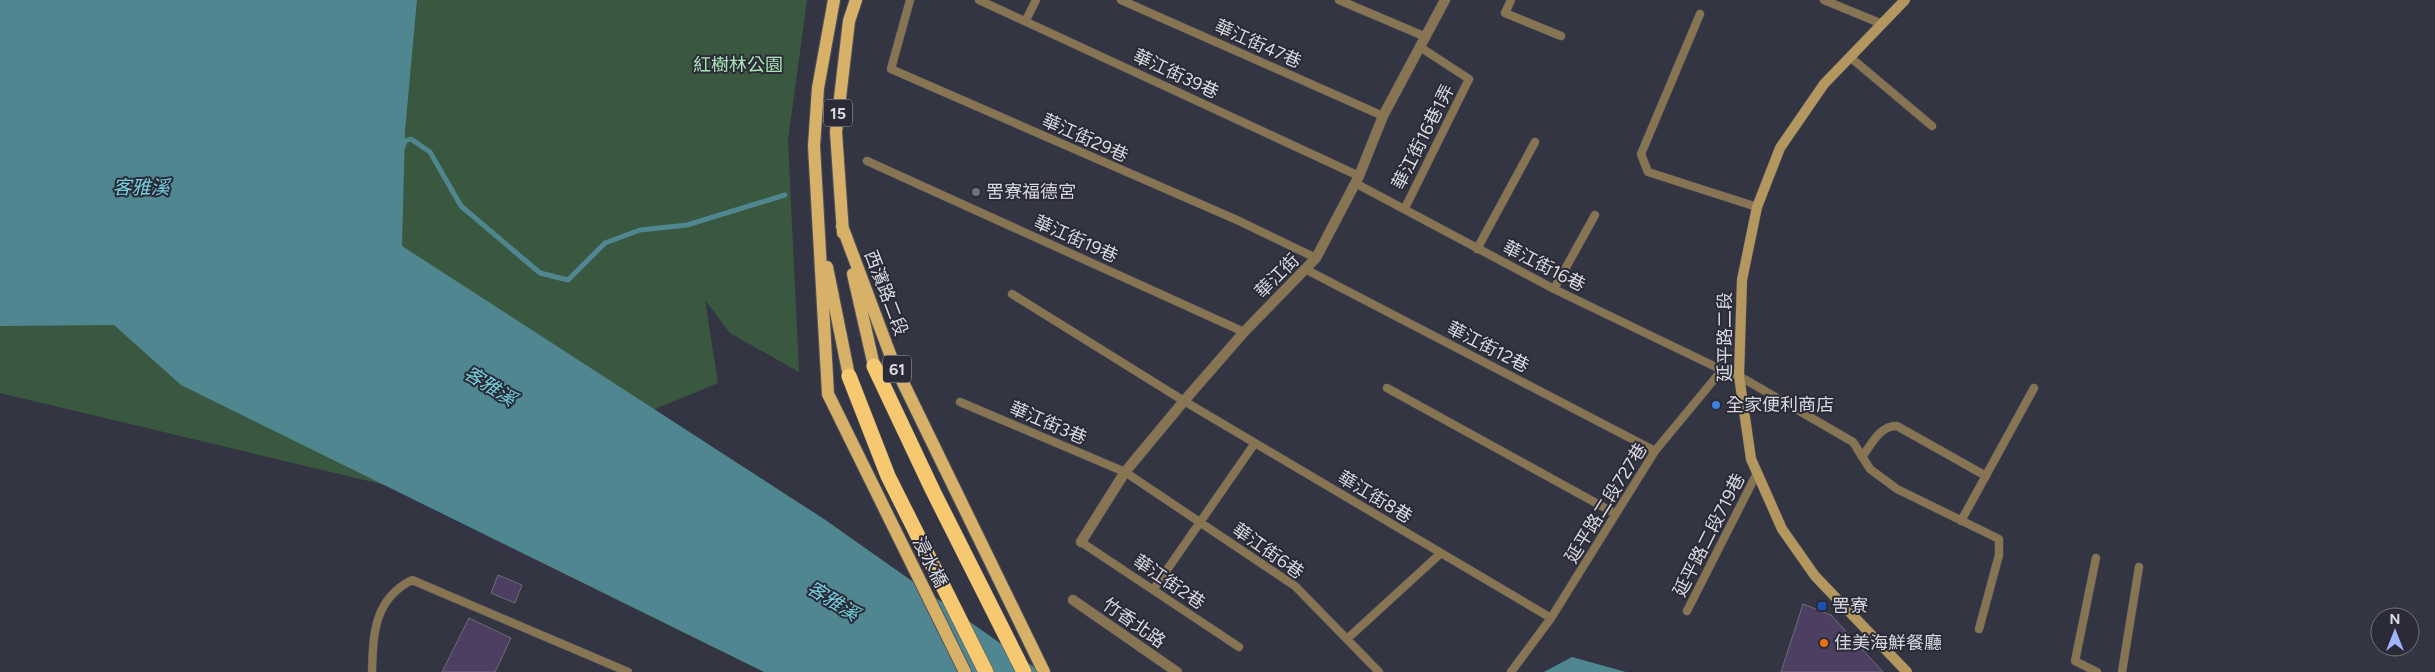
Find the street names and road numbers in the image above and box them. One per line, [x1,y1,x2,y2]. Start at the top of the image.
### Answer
street label: 華江街47巷 [1211,15,1305,73]
street label: 華江街39巷 [1130,45,1222,103]
street label: 華江街16巷1弄 [1387,81,1459,193]
road number: 15 [824,100,852,126]
street label: 華江街29巷 [1038,109,1132,167]
street label: 華江街19巷 [1031,211,1121,267]
street label: 華江街16巷 [1499,236,1589,296]
street label: 西濱路二段 [860,247,912,339]
street label: 華江街 [1250,249,1304,303]
street label: 延平路二段 [1714,292,1736,382]
street label: 華江街12巷 [1443,317,1533,377]
road number: 61 [883,356,911,382]
street label: 華江街3巷 [1006,397,1090,449]
street label: 延平路二段727巷 [1560,439,1652,567]
street label: 華江街8巷 [1334,466,1416,528]
street label: 延平路二段719巷 [1668,470,1750,600]
street label: 華江街6巷 [1228,518,1308,584]
street label: 浸水橋 [908,533,952,591]
street label: 華江街2巷 [1129,550,1209,614]
street label: 竹香北路 [1098,593,1170,653]

